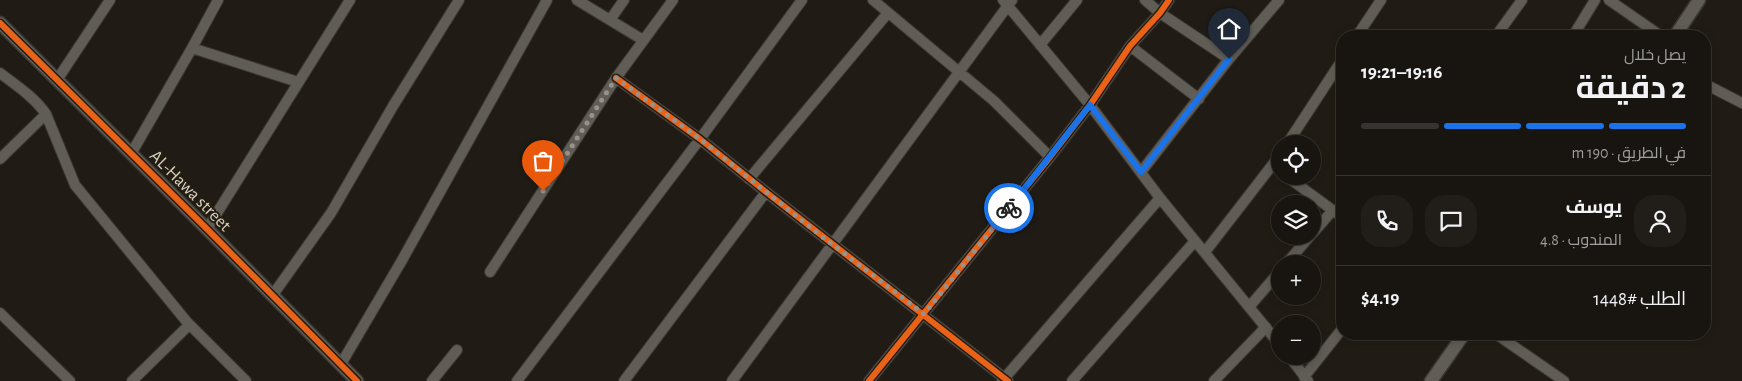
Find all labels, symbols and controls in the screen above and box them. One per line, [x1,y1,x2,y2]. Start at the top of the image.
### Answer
pin [1208,8,1250,59]
icon: home [1215,15,1243,43]
text: يصل خلال [1624,47,1686,63]
text: 19:16–19:21 [1361,63,1442,82]
text: 2 دقيقة [1576,72,1686,104]
map controls [1271,135,1321,365]
button: locate [1271,135,1321,185]
pin [522,140,564,191]
text: في الطريق · 190 m [1571,145,1686,161]
street label: AL-Hawa street [146,147,234,235]
icon: bag [529,147,557,175]
courier [984,183,1034,233]
icon: bike [995,194,1023,222]
button: layers [1271,195,1321,245]
button: phone [1361,195,1413,247]
button: chat [1425,195,1477,247]
button: person [1634,195,1686,247]
text: يوسف [1566,198,1622,217]
text: المندوب · 4.8 [1540,232,1622,248]
button: + [1271,255,1321,305]
text: $4.19 [1361,289,1399,308]
text: الطلب #1448 [1593,290,1686,309]
button: − [1271,315,1321,365]

